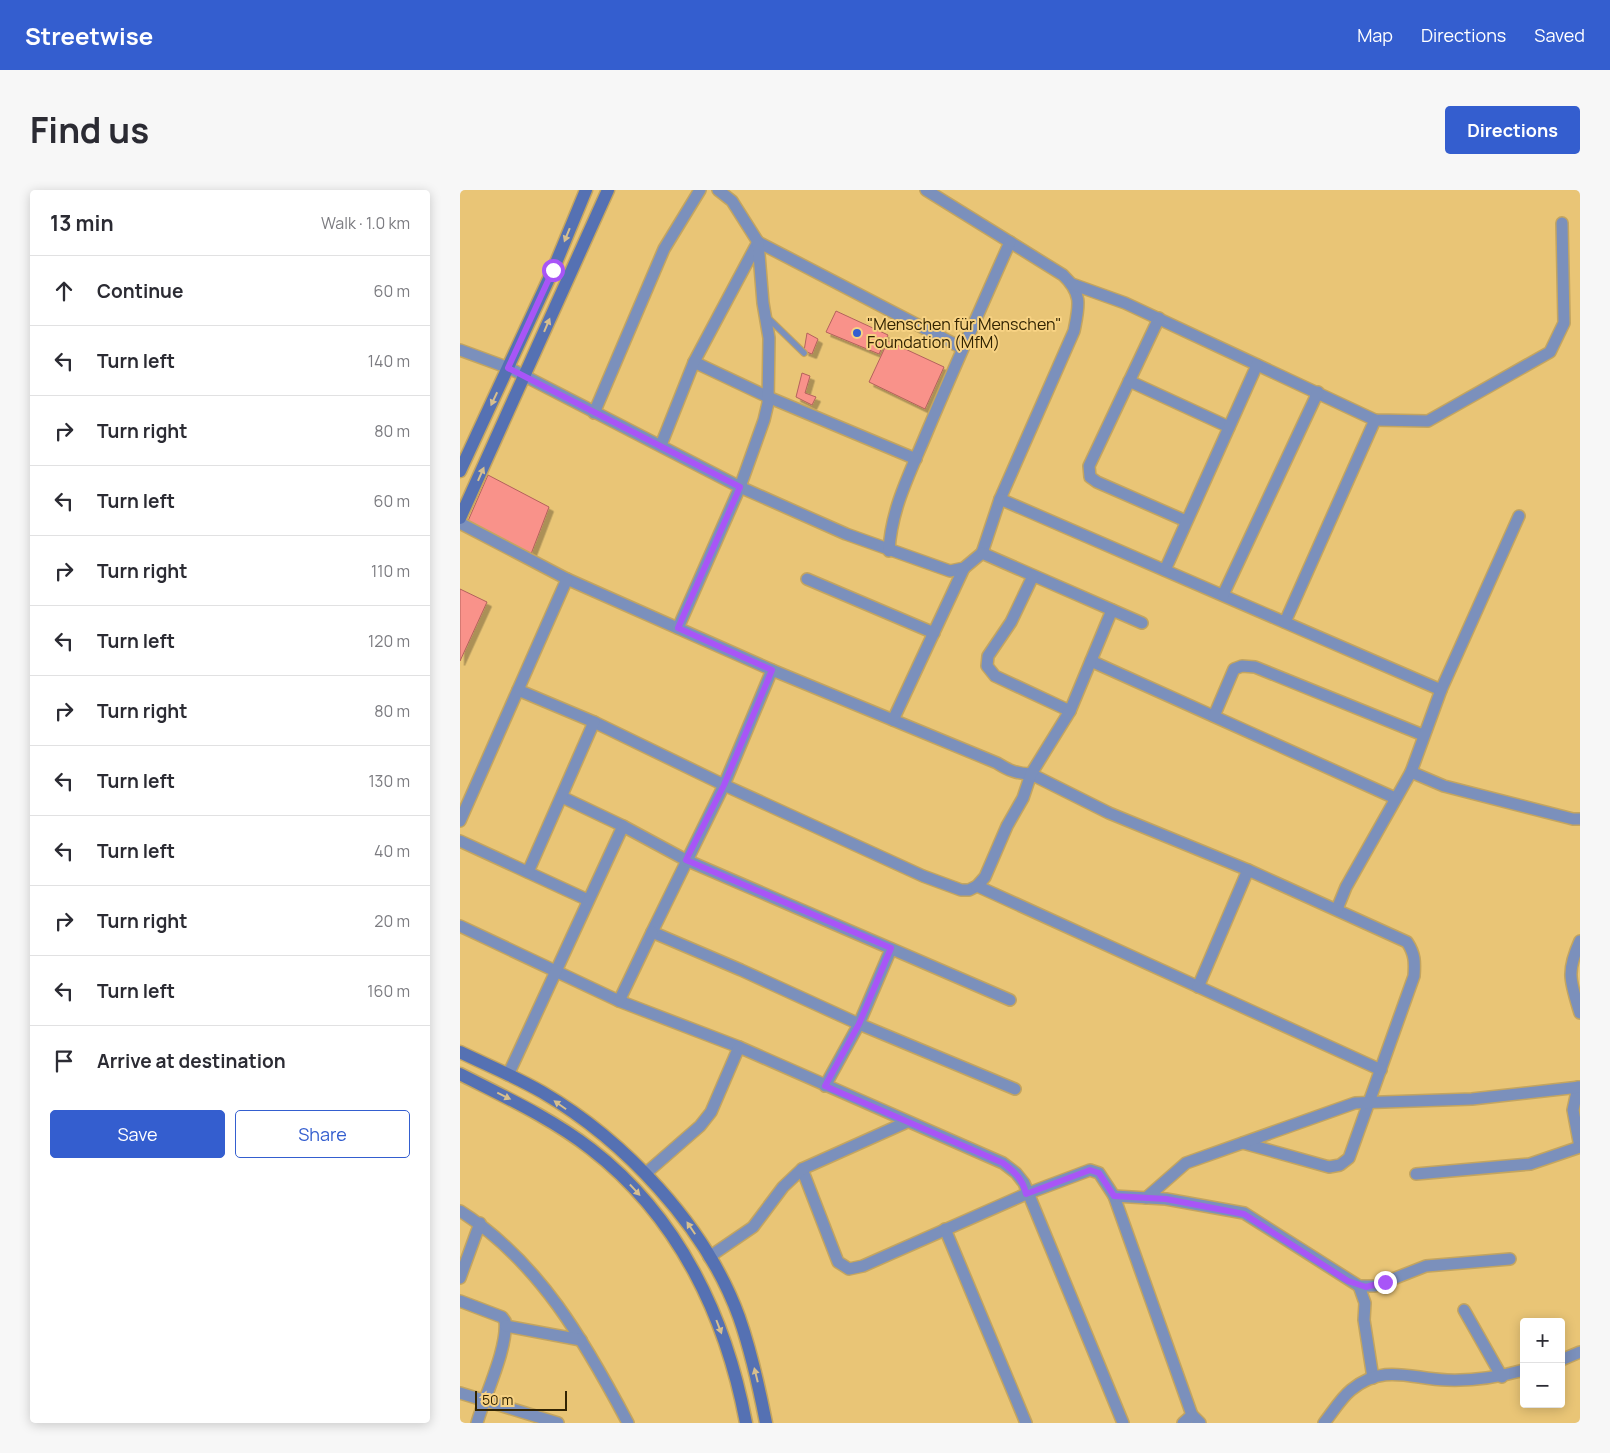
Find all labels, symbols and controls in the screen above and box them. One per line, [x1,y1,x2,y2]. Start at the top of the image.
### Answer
text: Streetwise [25,19,153,52]
text: Map [1357,23,1393,47]
text: Directions [1421,23,1506,47]
text: Saved [1534,23,1585,47]
text: Find us [30,106,149,154]
button: Directions [1445,106,1580,154]
text: 13 min [50,209,114,237]
text: Walk · 1.0 km [321,212,410,234]
one-way arrow [563,228,571,243]
route start [542,259,565,282]
icon: ahead [50,277,78,305]
text: Continue [97,278,183,304]
text: 60 m [374,280,410,302]
place label: "Menschen für Menschen" Foundation (MfM) [867,313,1061,353]
one-way arrow [544,318,552,332]
marker: "Menschen für Menschen" Foundation (MfM) [851,327,863,339]
icon: left [50,347,78,375]
text: Turn left [97,348,175,374]
text: 140 m [368,350,410,372]
one-way arrow [490,392,498,406]
icon: right [50,417,78,445]
text: Turn right [97,418,187,444]
text: 80 m [374,420,410,442]
one-way arrow [478,467,486,481]
icon: left [50,487,78,515]
text: Turn left [97,488,175,514]
text: 60 m [374,490,410,512]
icon: right [50,557,78,585]
text: Turn right [97,558,187,584]
text: 110 m [371,560,410,582]
icon: left [50,627,78,655]
text: Turn left [97,628,175,654]
text: 120 m [368,630,410,652]
icon: right [50,697,78,725]
text: Turn right [97,698,187,724]
text: 80 m [374,700,410,722]
icon: left [50,767,78,795]
text: Turn left [97,768,175,794]
text: 130 m [368,770,410,792]
icon: left [50,837,78,865]
text: Turn left [97,838,175,864]
text: 40 m [374,840,410,862]
icon: right [50,907,78,935]
text: Turn right [97,908,187,934]
text: 20 m [374,910,410,932]
icon: left [50,977,78,1005]
text: Turn left [97,978,175,1004]
text: 160 m [367,980,410,1002]
icon: arrive [50,1047,78,1075]
text: Arrive at destination [97,1048,286,1074]
one-way arrow [497,1092,511,1100]
one-way arrow [554,1100,567,1110]
button: Save [50,1110,225,1158]
button: Share [235,1110,410,1158]
one-way arrow [629,1184,641,1196]
one-way arrow [686,1221,696,1234]
route end [1374,1271,1397,1294]
map controls [1520,1318,1565,1408]
button: + [1520,1318,1565,1363]
one-way arrow [715,1320,723,1335]
button: − [1520,1363,1565,1408]
one-way arrow [752,1368,760,1383]
scale bar [475,1388,568,1411]
text: 50 m [482,1390,513,1409]

